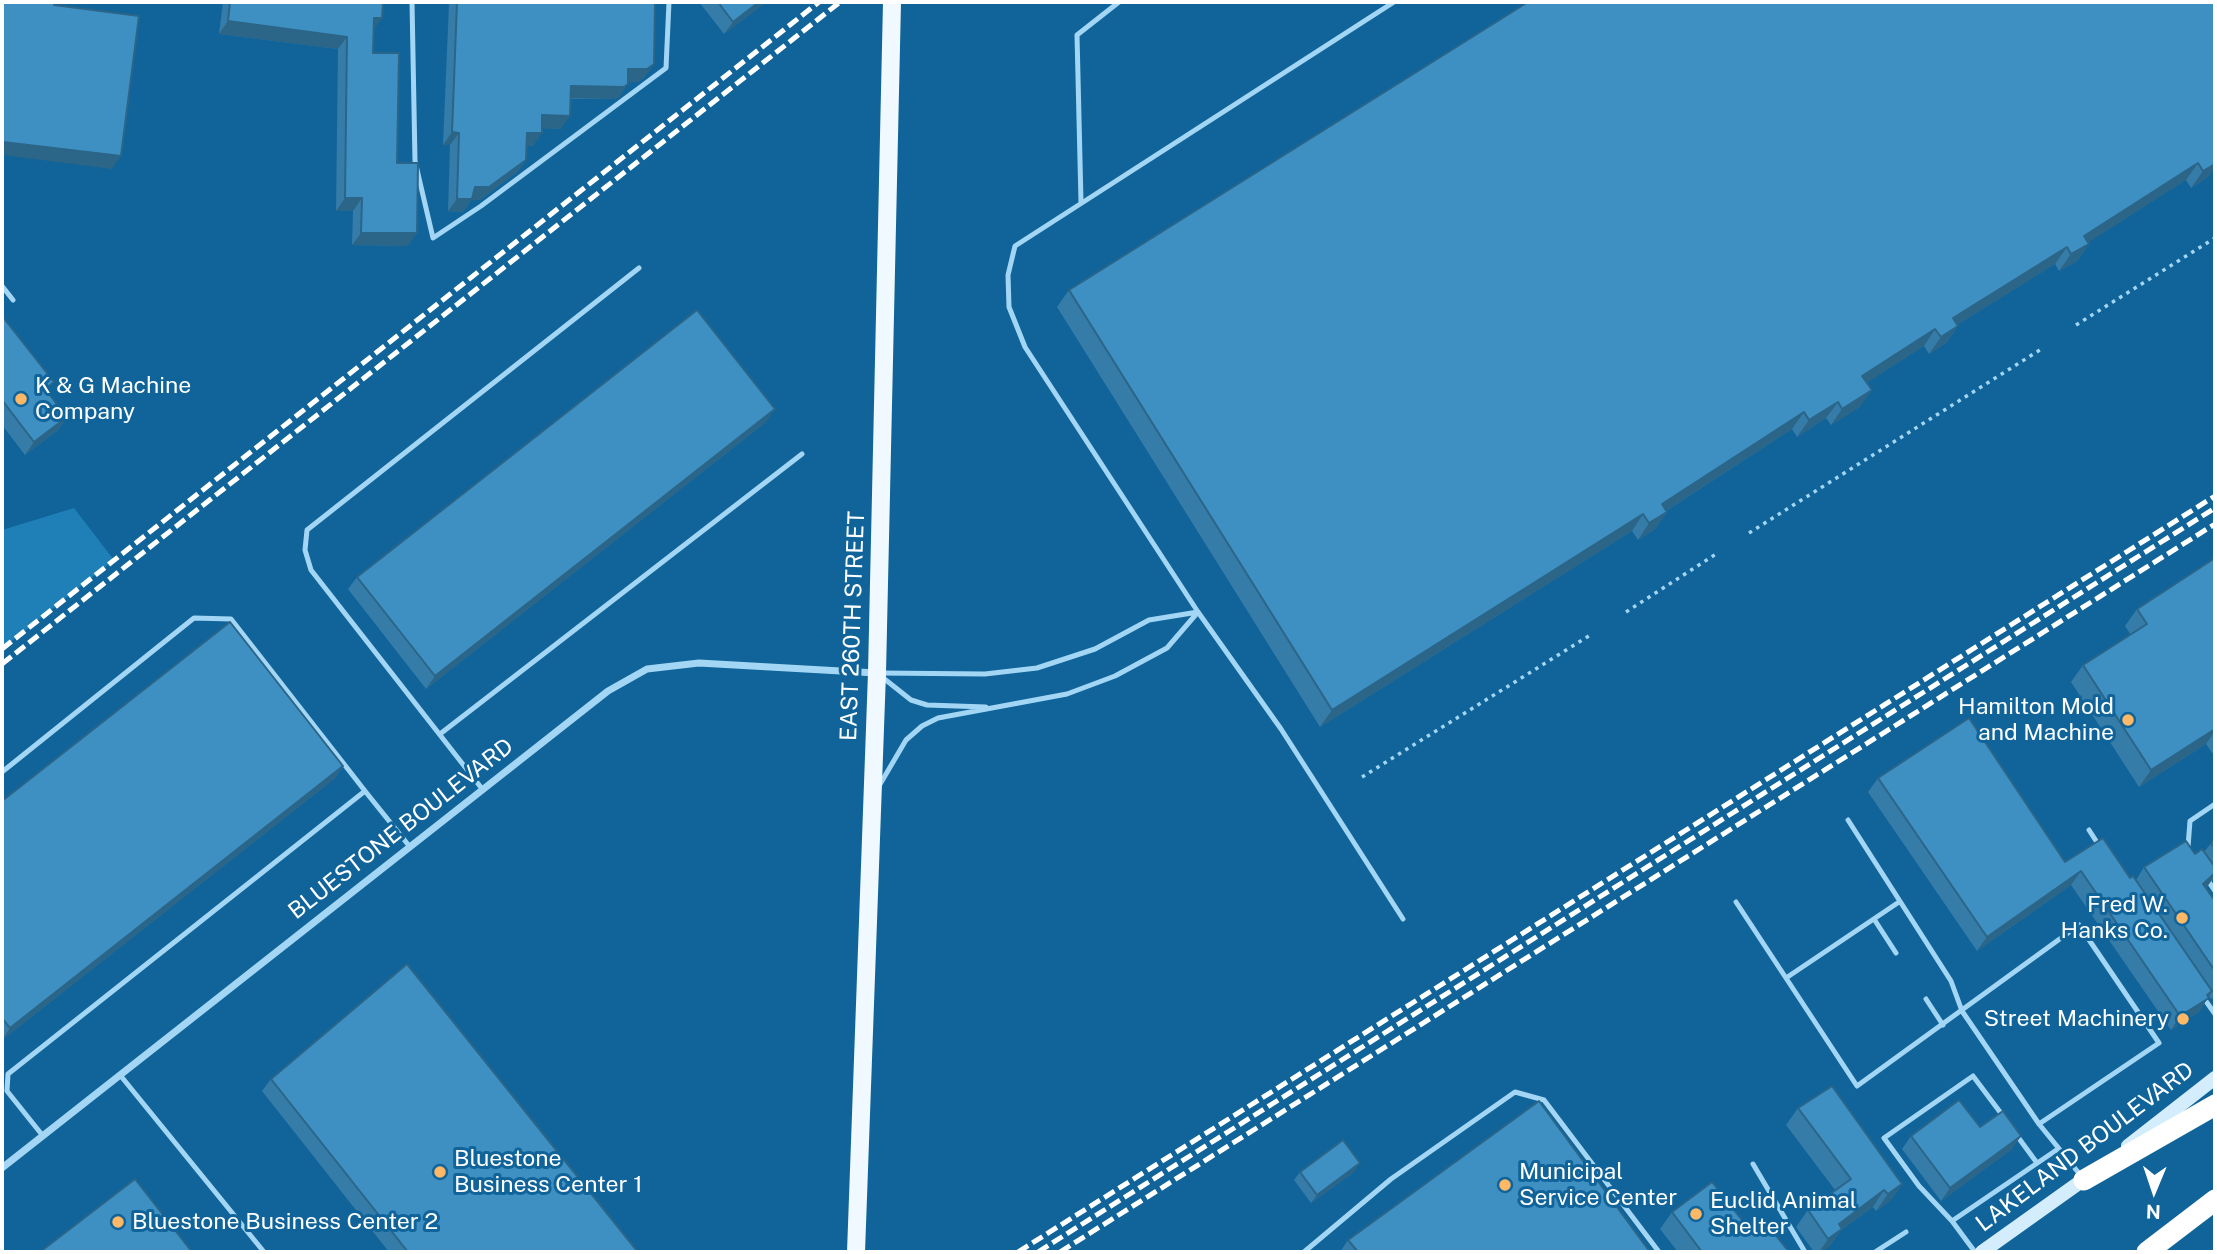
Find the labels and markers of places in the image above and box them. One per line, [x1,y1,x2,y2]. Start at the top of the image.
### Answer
place label: K & G Machine Company [35,372,191,426]
marker: K & G Machine Company [13,391,29,407]
place label: Hamilton Mold and Machine [1958,693,2114,747]
marker: Hamilton Mold and Machine [2120,712,2136,728]
place label: Fred W. Hanks Co. [2061,891,2168,945]
marker: Fred W. Hanks Co. [2174,910,2190,926]
place label: Street Machinery [1984,1005,2169,1033]
marker: Street Machinery [2175,1011,2191,1027]
place label: Bluestone Business Center 1 [454,1145,643,1199]
place label: Municipal Service Center [1519,1158,1677,1212]
marker: Bluestone Business Center 1 [432,1164,448,1180]
marker: Municipal Service Center [1497,1177,1513,1193]
place label: Euclid Animal Shelter [1710,1187,1857,1241]
marker: Euclid Animal Shelter [1688,1206,1704,1222]
place label: Bluestone Business Center 2 [132,1208,438,1236]
marker: Bluestone Business Center 2 [110,1214,126,1230]

